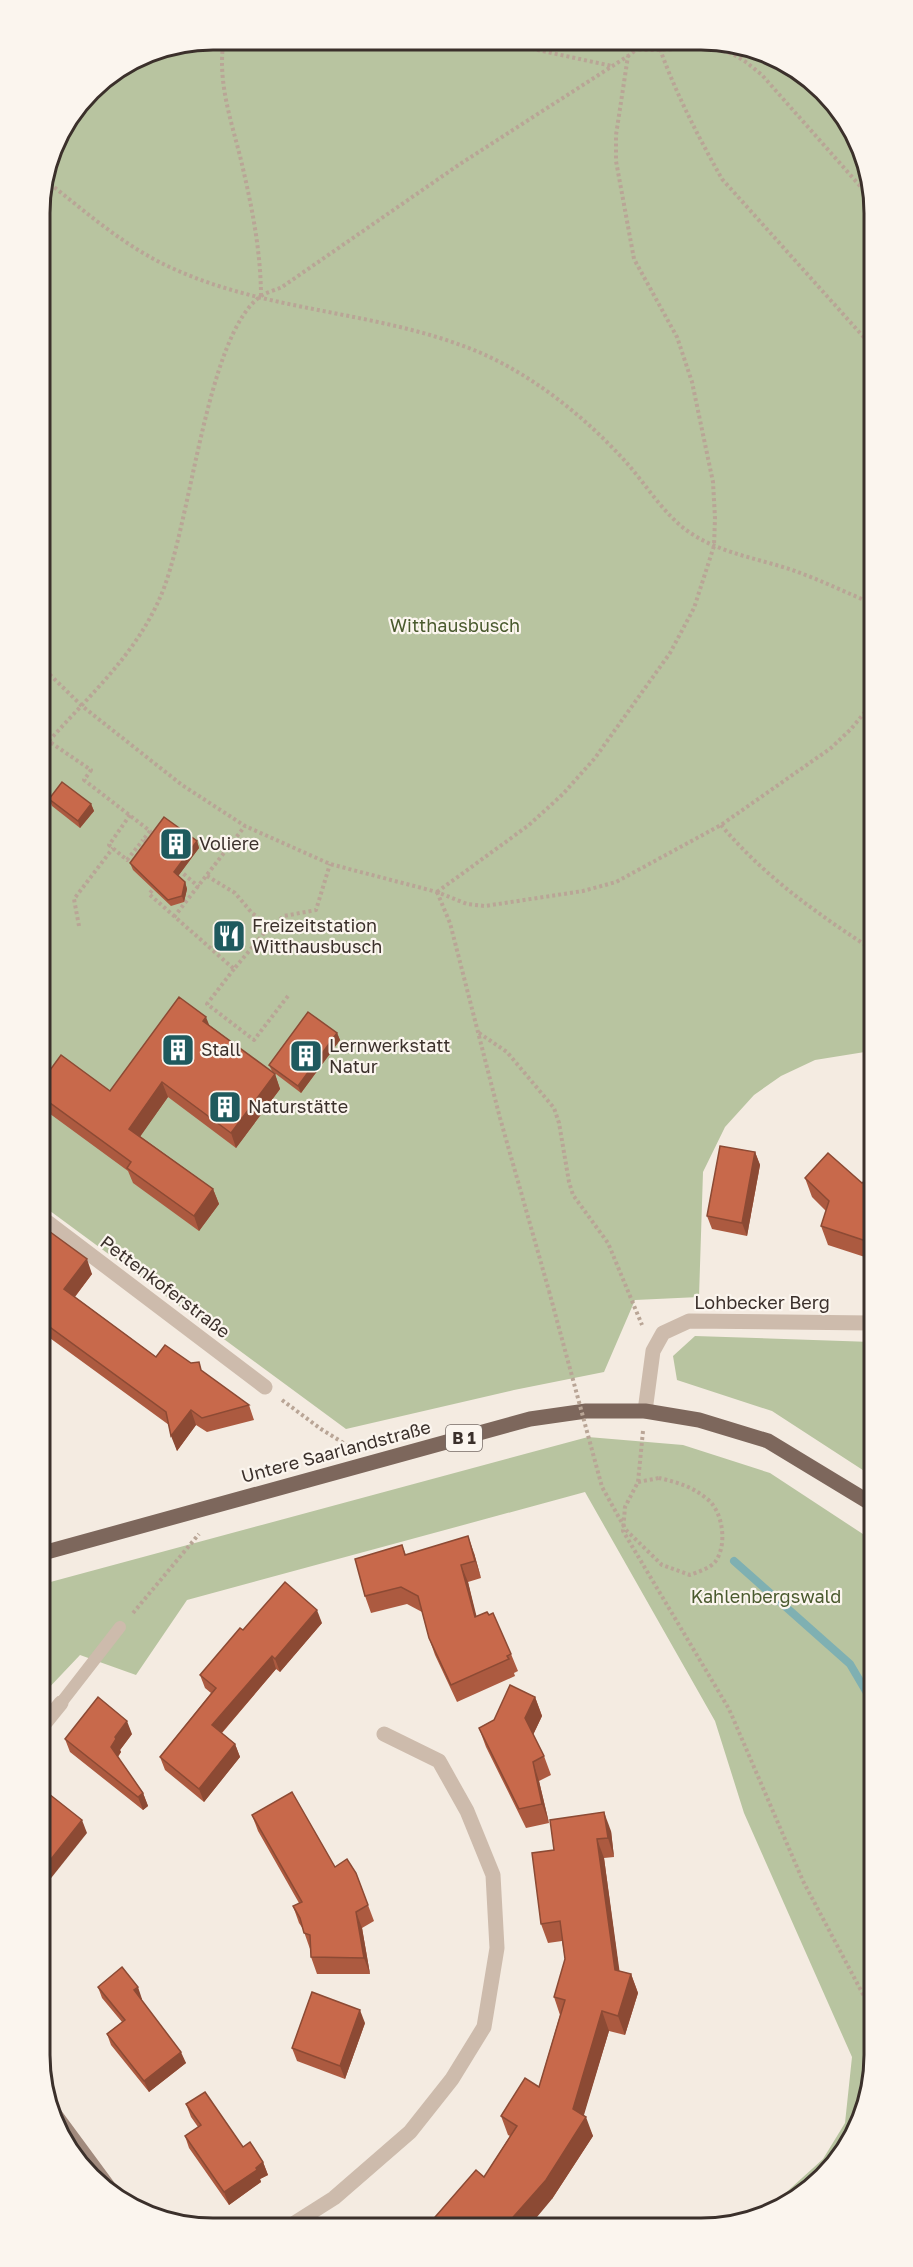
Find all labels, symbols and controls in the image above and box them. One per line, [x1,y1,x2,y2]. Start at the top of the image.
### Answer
park label: Witthausbusch [390,614,520,636]
building icon: Voliere [158,826,194,862]
place label: Voliere [199,832,259,854]
place label: Freizeitstation Witthausbusch [252,914,382,957]
restaurant icon: Freizeitstation Witthausbusch [211,918,247,954]
building icon: Stall [160,1032,196,1068]
place label: Lernwerkstatt Natur [329,1034,450,1077]
place label: Stall [201,1038,241,1060]
building icon: Lernwerkstatt Natur [288,1038,324,1074]
building icon: Naturstätte [207,1089,243,1125]
place label: Naturstätte [248,1095,348,1117]
street label: Pettenkoferstraße [96,1230,235,1342]
street label: Lohbecker Berg [694,1291,830,1313]
street label: Untere Saarlandstraße [239,1415,433,1487]
road number: B 1 [446,1425,482,1451]
park label: Kahlenbergswald [691,1585,841,1607]

